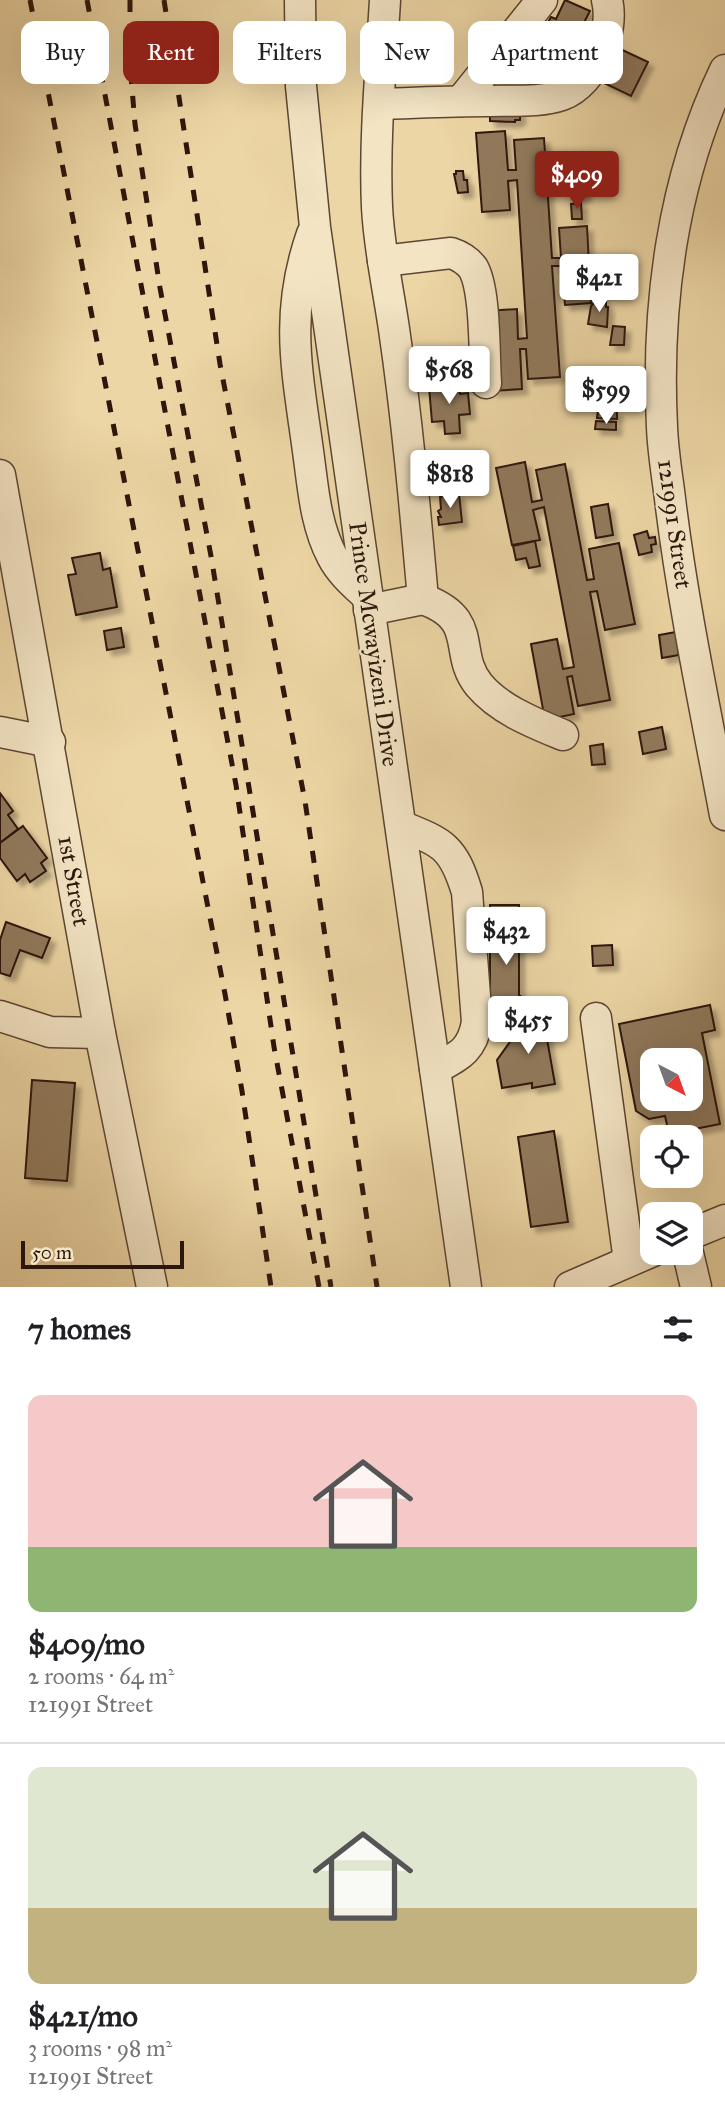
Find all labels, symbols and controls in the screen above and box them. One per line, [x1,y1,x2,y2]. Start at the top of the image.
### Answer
chip: Buy [21,21,109,84]
chip: Rent [123,21,219,84]
chip: Filters [233,21,346,84]
chip: New [360,21,454,84]
chip: Apartment [468,21,623,84]
pin: $409 [536,152,618,211]
text: $409 [551,160,603,188]
pin: $421 [558,254,640,314]
text: $421 [575,263,623,291]
pin: $568 [408,346,490,406]
text: $568 [425,355,473,383]
pin: $599 [565,366,647,426]
text: $599 [581,375,631,403]
pin: $818 [409,450,491,510]
street label: 121991 Street [651,457,699,591]
text: $818 [426,459,474,487]
street label: Prince Mcwayizeni Drive [342,520,406,768]
street label: 1st Street [51,833,97,929]
pin: $432 [465,908,547,967]
text: $432 [482,916,530,944]
pin: $455 [487,996,569,1056]
text: $455 [504,1005,552,1033]
north arrow [640,1048,704,1111]
map controls [640,1048,703,1265]
button: locate [640,1125,703,1188]
button: layers [640,1202,703,1265]
scale bar [21,1238,184,1270]
text: 50 m [32,1241,72,1264]
icon: filters [659,1310,697,1348]
text: 7 homes [28,1311,131,1347]
icon: home [300,1441,426,1567]
text: $409/mo [28,1626,145,1662]
text: 2 rooms · 64 m² [28,1662,174,1690]
text: 121991 Street [28,1690,153,1718]
icon: home [300,1813,426,1939]
text: $421/mo [28,1998,138,2034]
text: 3 rooms · 98 m² [28,2034,172,2062]
text: 121991 Street [28,2062,153,2090]

